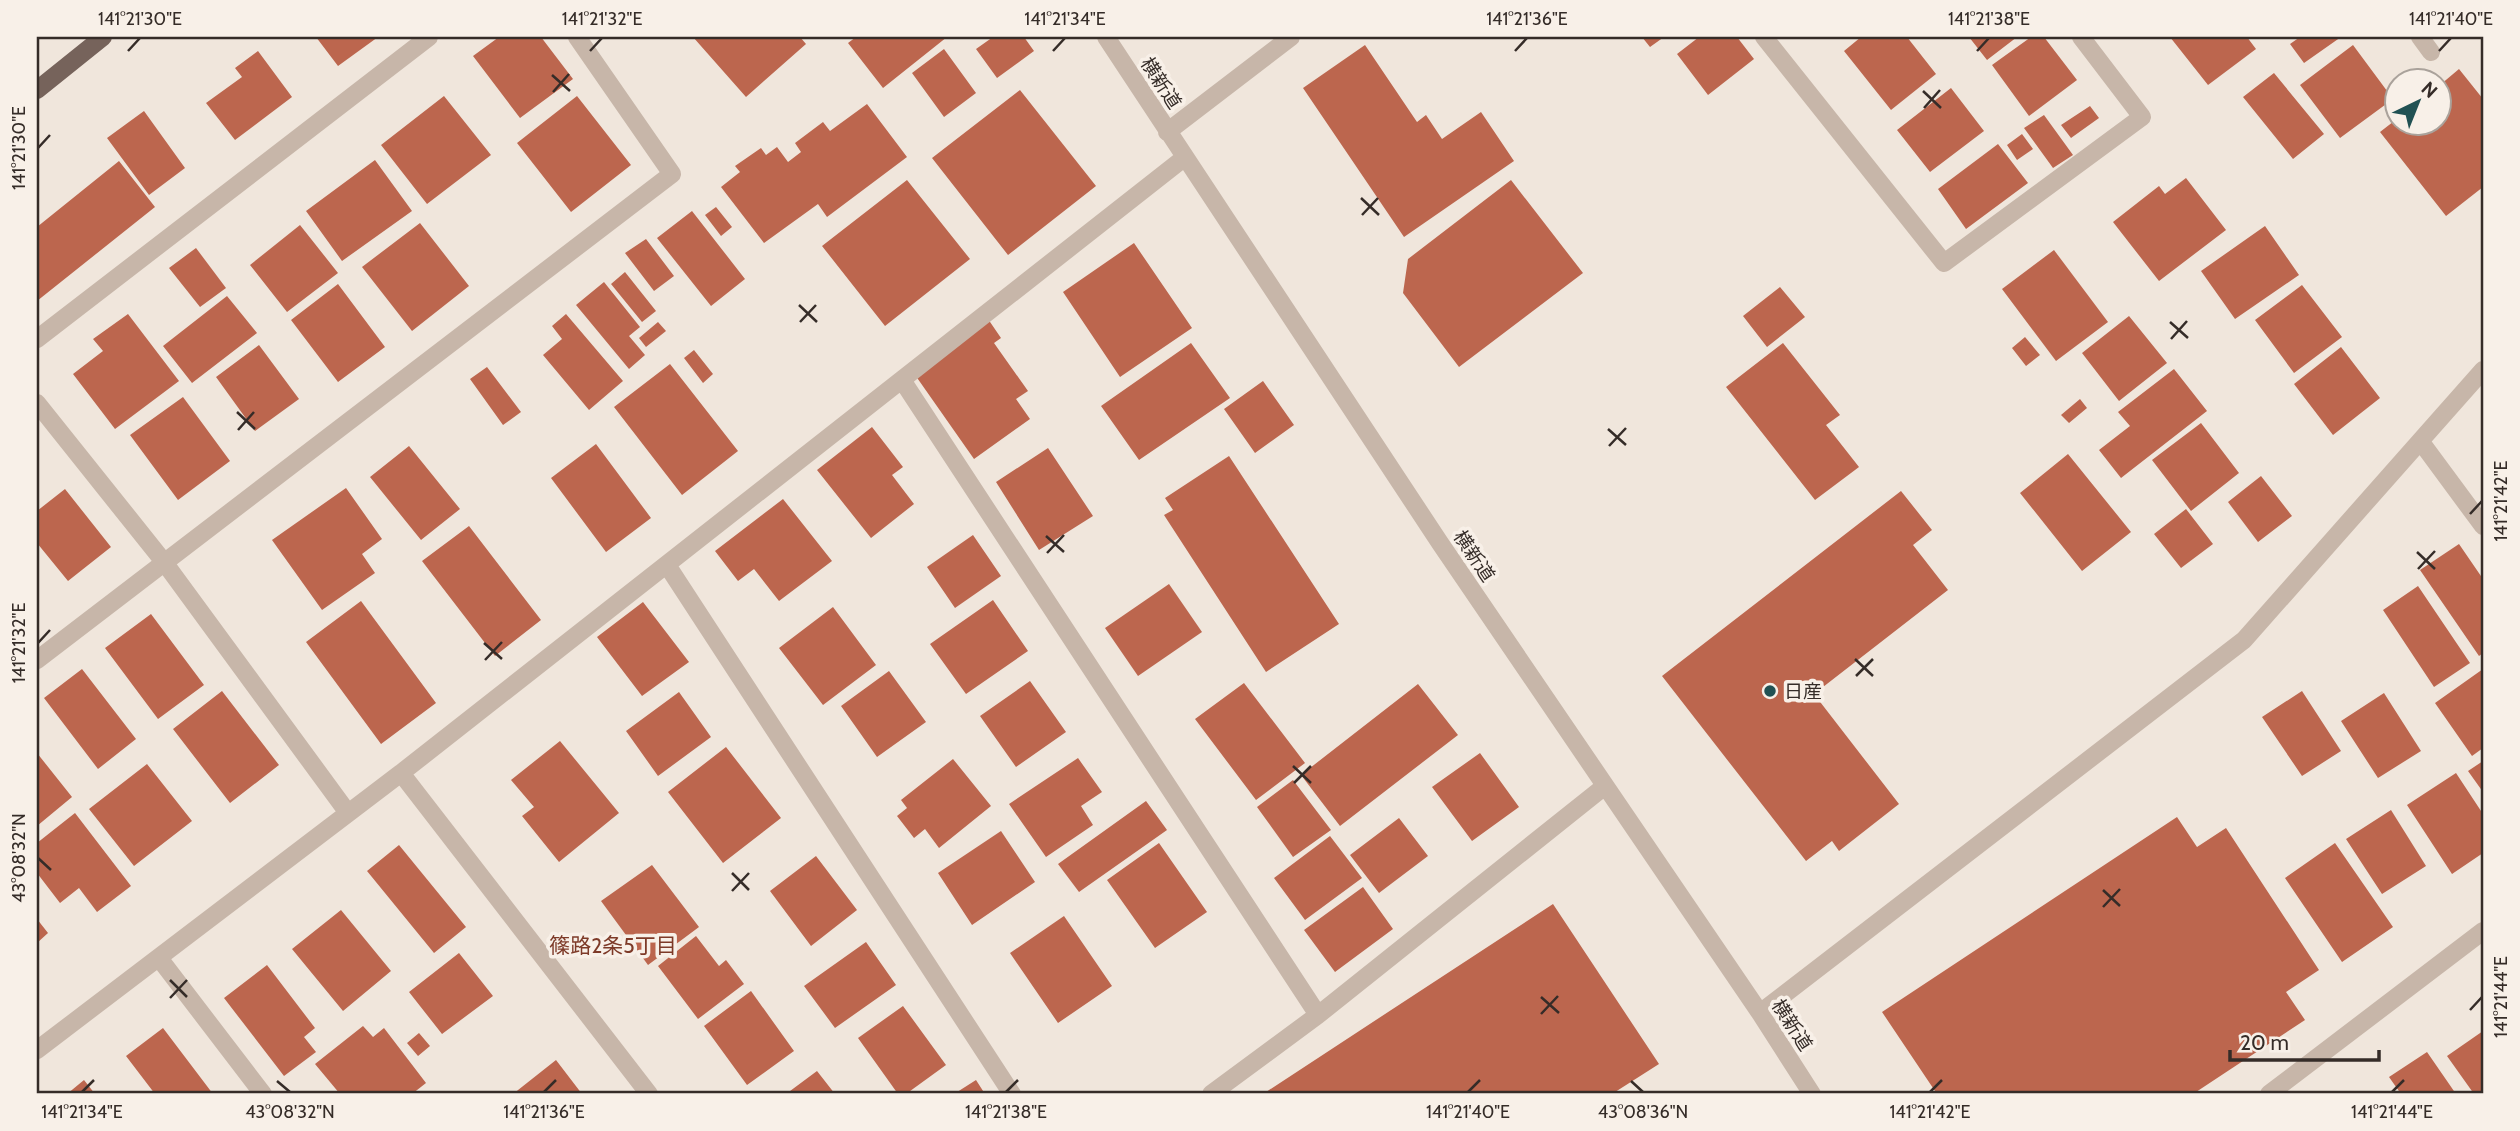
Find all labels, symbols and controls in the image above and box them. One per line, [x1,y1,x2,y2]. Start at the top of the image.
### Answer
text: 141°21'30"E [98,8,182,30]
text: 141°21'32"E [562,8,642,30]
text: 141°21'34"E [1024,8,1106,30]
text: 141°21'36"E [1486,8,1568,30]
text: 141°21'38"E [1948,8,2030,30]
text: 141°21'40"E [2409,8,2493,30]
street label: 横新道 [1136,53,1186,113]
north arrow [2384,66,2454,136]
text: N [2416,77,2442,103]
text: 141°21'30"E [8,106,30,190]
text: 141°21'42"E [2490,460,2512,542]
street label: 横新道 [1449,526,1499,586]
text: 141°21'32"E [8,603,30,683]
place label: 日産 [1784,680,1822,703]
marker: 日産 [1762,683,1778,699]
text: 43°08'32"N [8,813,30,903]
district label: 篠路2条5丁目 [549,933,677,958]
text: 141°21'44"E [2490,956,2512,1038]
street label: 横新道 [1767,995,1817,1055]
scale bar [2230,1019,2378,1063]
text: 20 m [2240,1030,2289,1055]
text: 141°21'34"E [41,1101,123,1123]
text: 43°08'32"N [245,1101,335,1123]
text: 141°21'36"E [503,1101,585,1123]
text: 141°21'38"E [965,1101,1047,1123]
text: 141°21'40"E [1426,1101,1510,1123]
text: 43°08'36"N [1598,1101,1688,1123]
text: 141°21'42"E [1889,1101,1971,1123]
text: 141°21'44"E [2351,1101,2433,1123]

